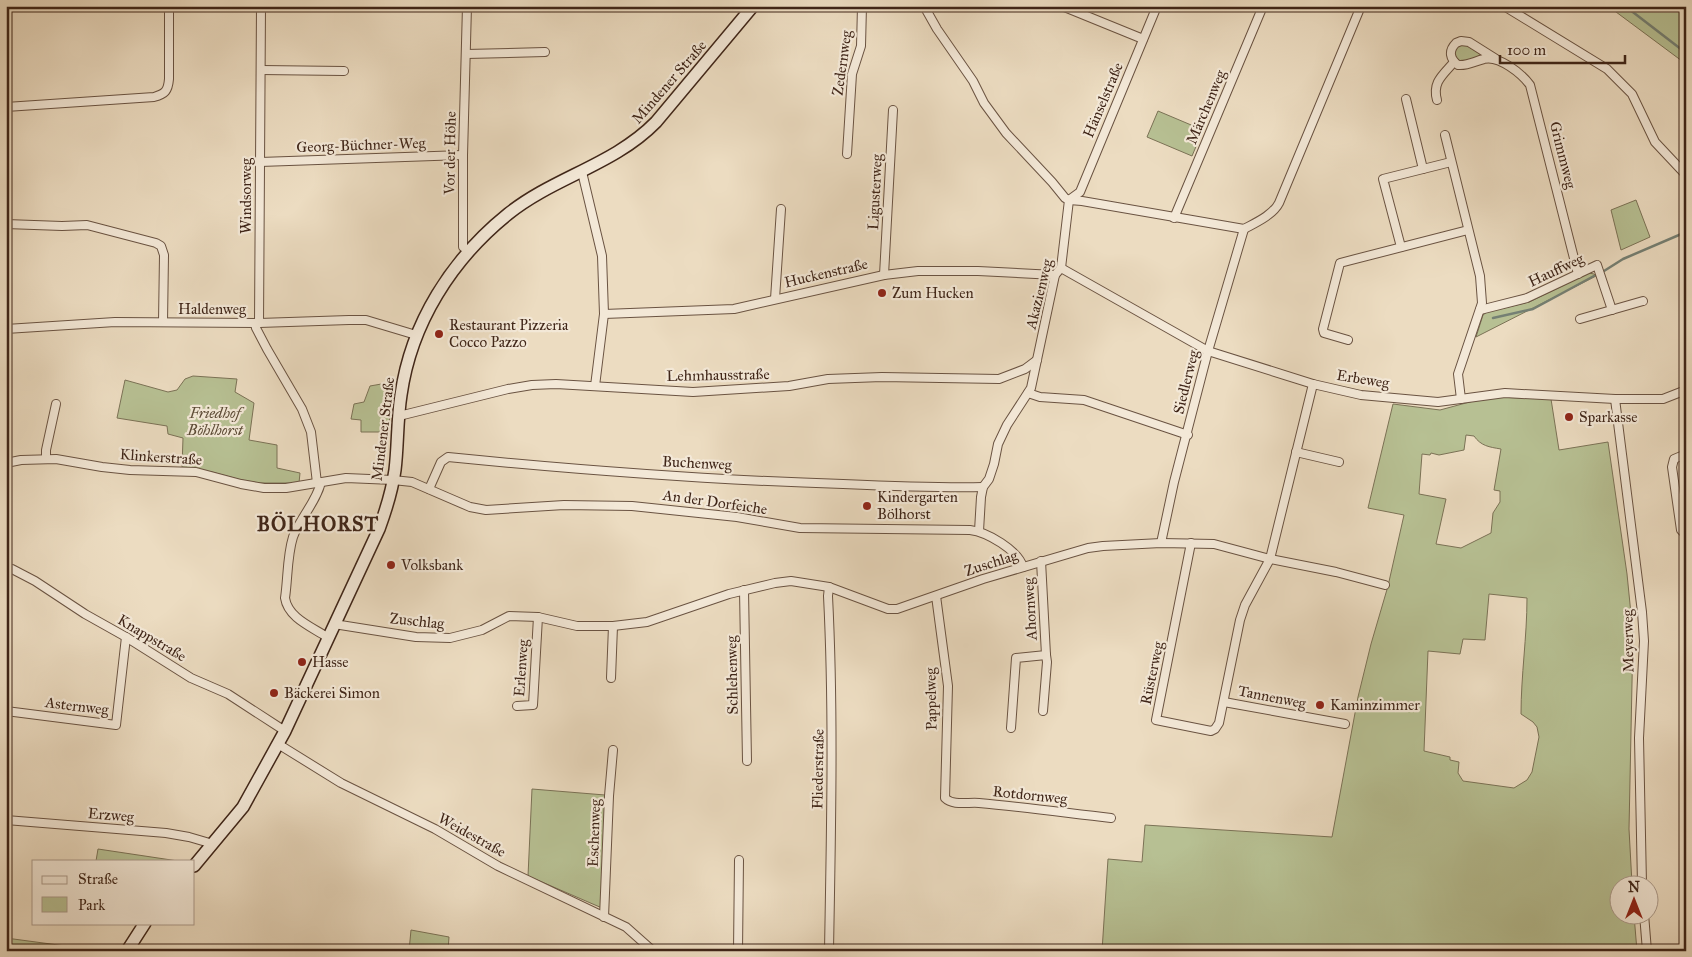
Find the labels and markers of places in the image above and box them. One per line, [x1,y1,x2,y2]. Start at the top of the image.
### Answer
place label: Zum Hucken [892,284,974,302]
marker: Zum Hucken [876,287,888,299]
place label: Restaurant Pizzeria Cocco Pazzo [449,316,569,351]
marker: Restaurant Pizzeria Cocco Pazzo [433,328,445,340]
place label: Sparkasse [1579,408,1637,426]
marker: Sparkasse [1563,411,1575,423]
place label: Kindergarten Bölhorst [877,488,958,523]
marker: Kindergarten Bölhorst [861,500,873,512]
place label: Volksbank [400,556,463,574]
marker: Volksbank [385,559,397,571]
place label: Hasse [312,653,349,671]
marker: Hasse [296,656,308,668]
place label: Bäckerei Simon [284,684,380,702]
marker: Bäckerei Simon [268,687,280,699]
place label: Kaminzimmer [1330,696,1420,714]
marker: Kaminzimmer [1314,699,1326,711]

